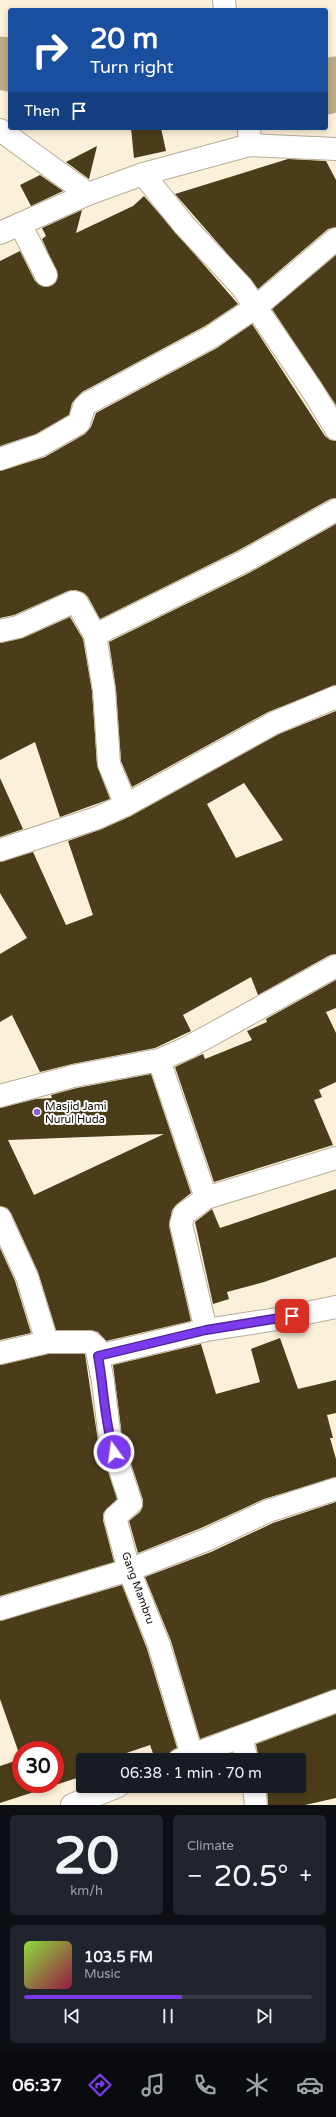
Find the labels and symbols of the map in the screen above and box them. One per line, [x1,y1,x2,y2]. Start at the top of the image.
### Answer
place label: Masjid Jami Nurul Huda [45,1100,107,1126]
marker: Masjid Jami Nurul Huda [32,1107,42,1117]
pin [275,1299,309,1333]
position arrow [93,1431,135,1473]
street label: Gang Mambru [119,1550,157,1626]
speed limit sign: 30 [12,1741,64,1793]

